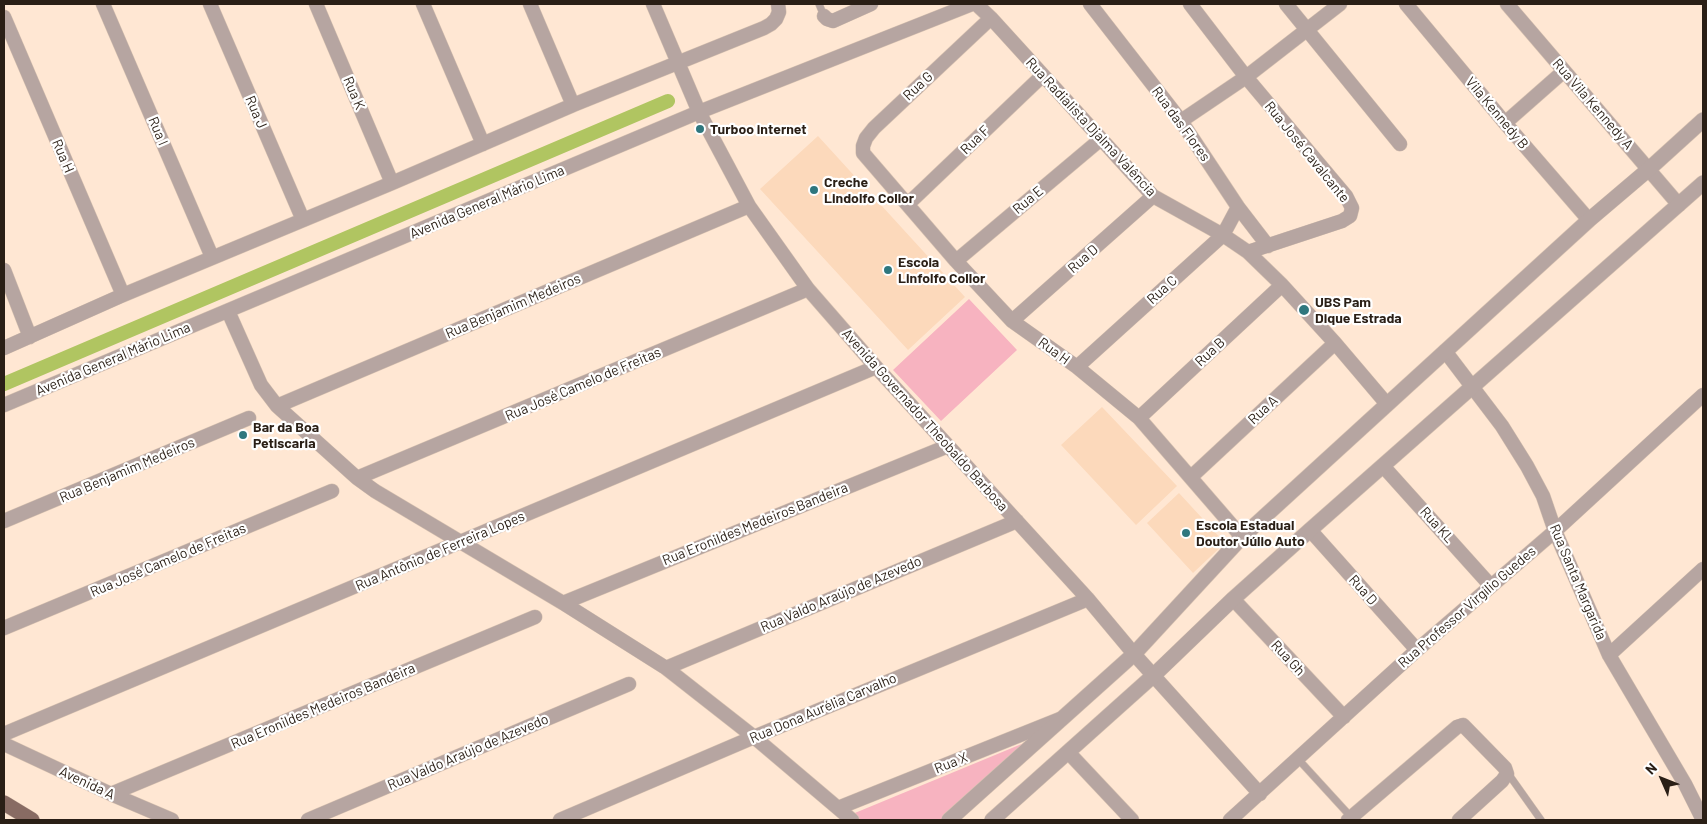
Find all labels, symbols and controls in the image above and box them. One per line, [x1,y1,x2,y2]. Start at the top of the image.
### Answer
street label: Rua Radialista Djalma Valência [1022,54,1160,200]
street label: Rua Vila Kennedy A [1549,55,1637,153]
street label: Rua G [900,68,936,104]
street label: Rua K [340,74,368,112]
street label: Vila Kennedy B [1462,74,1532,152]
street label: Rua das Flores [1148,83,1214,165]
street label: Rua J [242,93,270,131]
street label: Rua José Cavalcante [1261,98,1353,206]
street label: Rua I [144,114,172,148]
place label: Turboo internet [710,121,807,137]
street label: Rua F [957,122,993,158]
marker: Turboo internet [694,123,706,135]
street label: Rua H [48,137,78,175]
street label: Avenida General Mário Lima [407,162,567,242]
place label: Creche Lindolfo Collor [824,174,914,206]
street label: Rua E [1009,182,1047,218]
marker: Creche Lindolfo Collor [808,184,820,196]
street label: Rua D [1064,241,1102,277]
place label: Escola Linfolfo Collor [898,254,985,286]
marker: Escola Linfolfo Collor [882,264,894,276]
street label: Rua Benjamim Medeiros [443,270,583,342]
street label: Rua C [1144,272,1180,308]
place label: UBS Pam Dique Estrada [1315,294,1402,326]
marker: UBS Pam Dique Estrada [1297,303,1311,317]
street label: Avenida General Mário Lima [33,319,193,399]
street label: Avenida Governador Theobaldo Barbosa [838,325,1012,515]
street label: Rua H [1035,334,1073,368]
street label: Rua B [1192,334,1228,370]
street label: Rua José Camelo de Freitas [503,344,663,424]
street label: Rua A [1245,392,1281,428]
place label: Bar da Boa Petiscaria [253,419,319,452]
marker: Bar da Boa Petiscaria [237,429,249,441]
street label: Rua Benjamim Medeiros [57,434,197,506]
street label: Rua Eronildes Medeiros Bandeira [660,479,850,569]
street label: Rua KL [1417,504,1457,546]
street label: Rua Antônio de Ferreira Lopes [353,508,527,594]
place label: Escola Estadual Doutor Júlio Auto [1196,517,1305,550]
street label: Rua José Camelo de Freitas [88,520,248,600]
street label: Rua Santa Margarida [1546,522,1610,642]
marker: Escola Estadual Doutor Júlio Auto [1180,527,1192,539]
street label: Rua Professor Virgílio Guedes [1395,543,1539,671]
street label: Rua Valdo Araújo de Azevedo [758,552,924,636]
street label: Rua D [1345,571,1381,609]
street label: Rua Gh [1267,637,1309,679]
street label: Rua Eronildes Medeiros Bandeira [228,659,418,753]
street label: Rua Dona Aurélia Carvalho [747,669,899,747]
street label: Rua Valdo Araújo de Azevedo [385,710,551,794]
street label: Rua X [932,749,970,777]
north arrow [1637,754,1687,804]
text: N [1642,759,1660,777]
street label: Avenida A [57,763,117,803]

